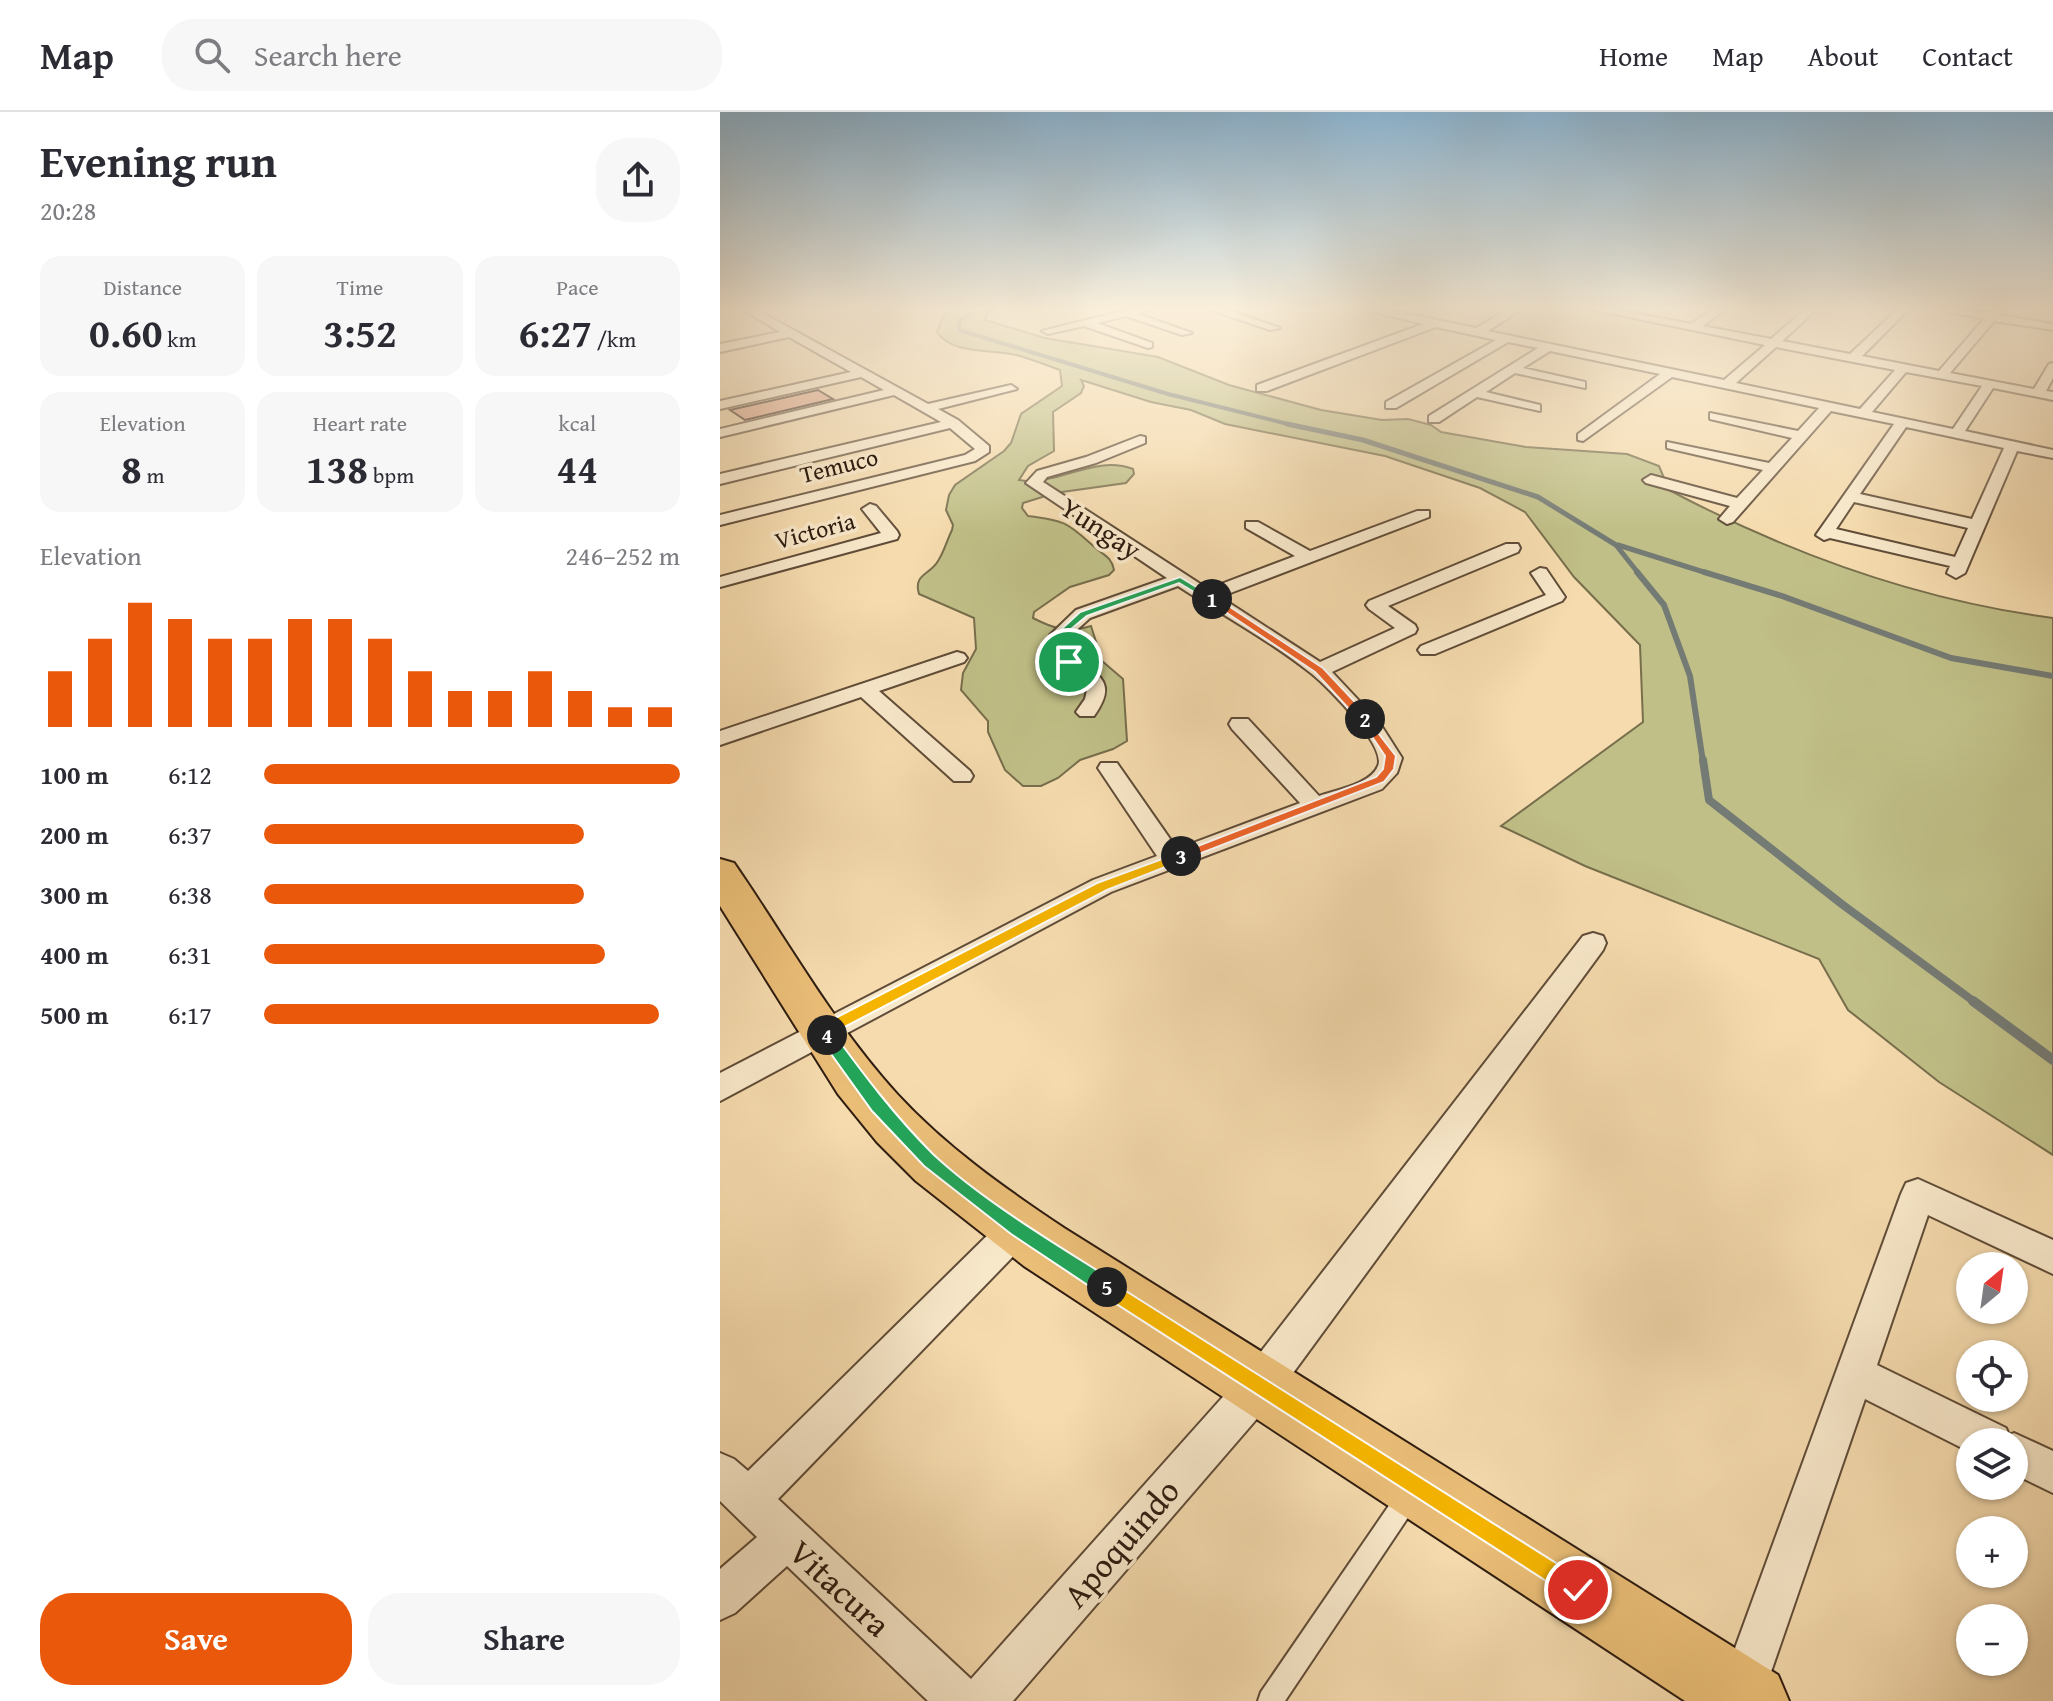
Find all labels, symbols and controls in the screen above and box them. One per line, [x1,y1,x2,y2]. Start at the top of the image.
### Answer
search box [162,19,722,91]
text: Map [40,27,114,83]
icon: search [190,33,234,77]
text: Search here [254,33,402,77]
text: Home [1599,35,1668,76]
text: Map [1712,35,1764,76]
text: About [1808,35,1878,76]
text: Contact [1922,35,2013,76]
text: Evening run [40,129,277,193]
button: share [596,138,680,222]
text: 20:28 [40,191,96,230]
text: Distance [103,271,182,303]
text: Time [337,271,383,303]
text: Pace [556,271,598,303]
text: 0.60 [89,303,162,362]
text: 3:52 [323,303,397,362]
text: 6:27 [518,303,592,362]
text: km [162,323,196,355]
text: /km [592,323,636,355]
text: Elevation [100,407,186,439]
text: Heart rate [313,407,407,439]
text: kcal [559,407,596,439]
text: 8 [121,439,142,498]
text: 138 [306,439,368,498]
text: 44 [557,439,598,498]
street label: Temuco [796,439,882,492]
text: m [142,459,164,491]
text: bpm [368,459,414,491]
street label: Yungay [1053,486,1150,569]
street label: Victoria [771,503,860,558]
text: Elevation [40,536,142,575]
text: 246–252 m [566,536,680,575]
pin: 1 [1192,579,1232,619]
text: 1 [1206,583,1218,615]
pin [1035,628,1103,696]
icon: arrive [1047,640,1091,684]
pin: 2 [1345,699,1385,739]
text: 2 [1359,703,1371,735]
text: 100 m [40,755,108,794]
text: 6:12 [168,755,212,794]
text: 200 m [40,815,108,854]
text: 6:37 [168,815,212,854]
pin: 3 [1161,836,1201,876]
text: 3 [1175,840,1187,872]
text: 300 m [40,875,108,914]
text: 6:38 [168,875,212,914]
text: 400 m [40,935,108,974]
text: 6:31 [168,935,212,974]
text: 500 m [40,995,108,1034]
text: 6:17 [168,995,212,1034]
pin: 4 [807,1015,847,1055]
text: 4 [821,1019,833,1051]
north arrow [1956,1252,2028,1324]
map controls [1956,1252,2028,1676]
pin: 5 [1087,1267,1127,1307]
text: 5 [1101,1271,1113,1303]
button: locate [1956,1340,2028,1412]
button: layers [1956,1428,2028,1500]
street label: Apoquindo [1051,1467,1191,1618]
button: + [1956,1516,2028,1588]
street label: Vitacura [779,1528,902,1648]
pin [1544,1556,1612,1624]
icon: check [1556,1568,1600,1612]
button: Save [40,1593,352,1685]
button: Share [368,1593,680,1685]
button: − [1956,1604,2028,1676]

